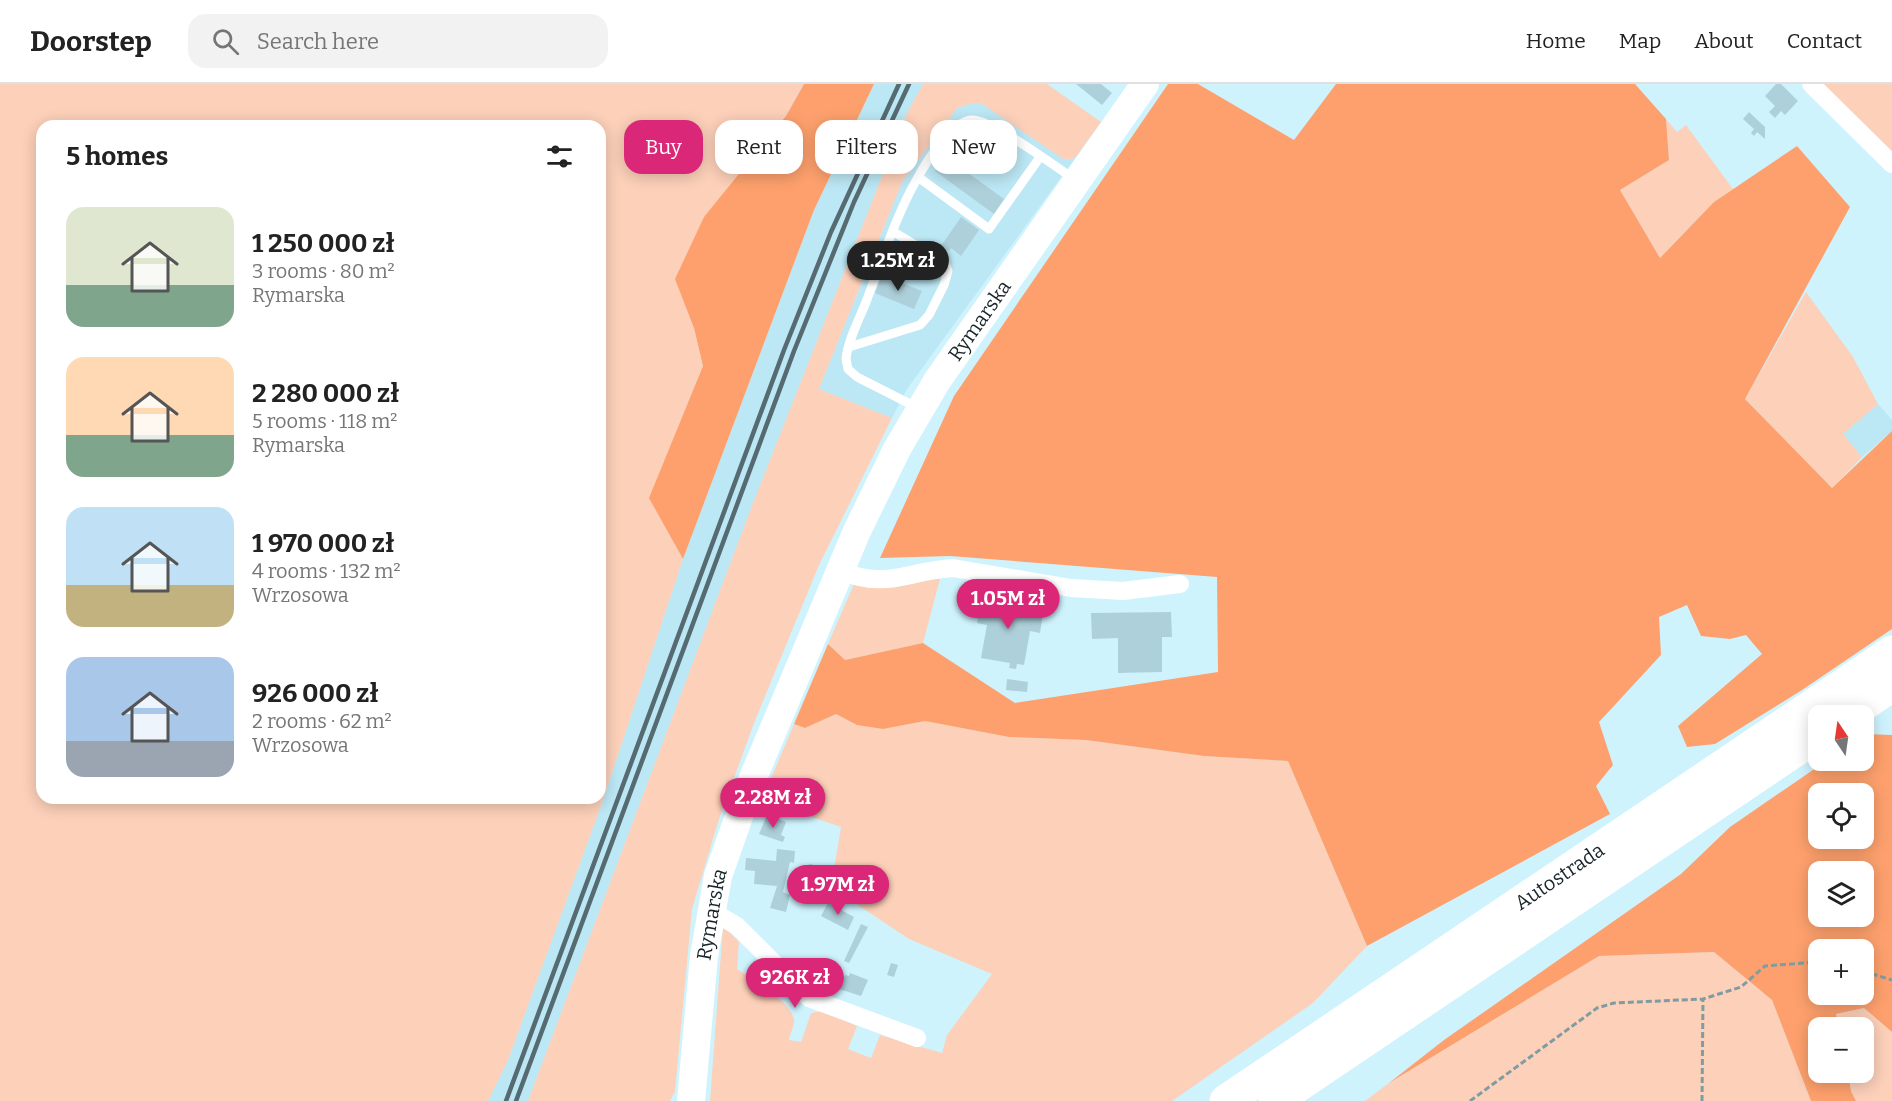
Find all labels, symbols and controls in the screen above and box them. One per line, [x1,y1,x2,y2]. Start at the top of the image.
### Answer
search box [188,14,608,68]
text: Doorstep [30,25,152,58]
icon: search [209,25,242,58]
text: Search here [257,28,379,55]
text: Home [1526,28,1586,54]
text: Map [1619,28,1661,54]
text: About [1694,28,1754,54]
text: Contact [1787,28,1862,54]
chip: Buy [624,120,703,174]
chip: Rent [715,120,803,174]
chip: Filters [815,120,918,174]
chip: New [930,120,1017,174]
icon: filters [543,140,576,173]
text: 5 homes [66,141,168,172]
text: 1 250 000 zł [252,228,395,259]
icon: home [114,231,186,303]
pin: 1.25M zł [836,241,960,292]
text: 1.25M zł [861,248,935,272]
text: 3 rooms · 80 m² [252,259,395,283]
street label: Rymarska [943,275,1016,365]
text: Rymarska [252,283,345,307]
text: 2 280 000 zł [252,378,400,409]
icon: home [114,381,186,453]
text: 5 rooms · 118 m² [252,409,397,433]
text: Rymarska [252,433,345,457]
text: 1 970 000 zł [252,528,395,559]
icon: home [114,531,186,603]
text: 4 rooms · 132 m² [252,559,401,583]
pin: 1.05M zł [946,579,1070,630]
text: Wrzosowa [252,583,349,607]
text: 1.05M zł [971,586,1045,610]
text: 926 000 zł [252,678,379,709]
icon: home [114,681,186,753]
north arrow [1808,705,1874,771]
map controls [1808,705,1874,1083]
text: 2 rooms · 62 m² [252,709,392,733]
text: Wrzosowa [252,733,349,757]
pin: 2.28M zł [711,778,835,829]
button: locate [1808,783,1874,849]
text: 2.28M zł [734,785,812,809]
street label: Autostrada [1510,838,1609,915]
button: layers [1808,861,1874,927]
street label: Rymarska [691,865,732,962]
pin: 1.97M zł [776,865,900,916]
text: 1.97M zł [801,872,875,896]
button: + [1808,939,1874,1005]
pin: 926K zł [740,958,850,1009]
text: 926K zł [760,965,830,989]
button: − [1808,1017,1874,1083]

